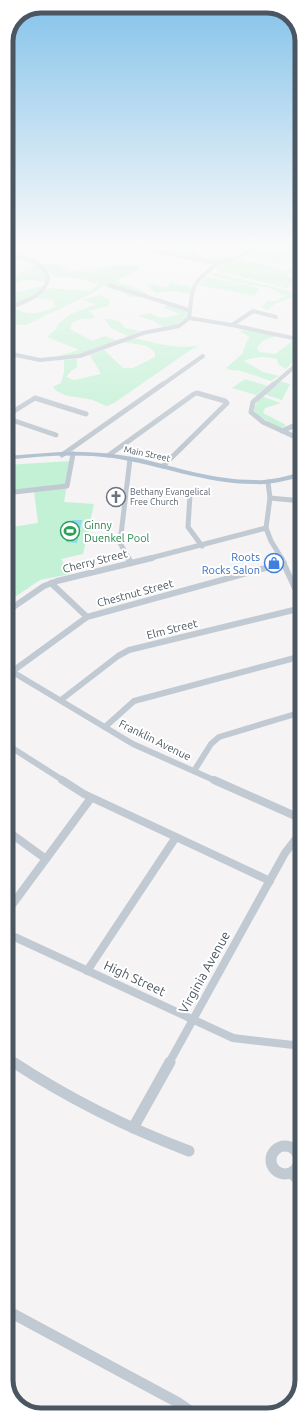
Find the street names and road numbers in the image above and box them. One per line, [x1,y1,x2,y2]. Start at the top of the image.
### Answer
street label: Main Street [123,444,171,464]
street label: Cherry Street [61,547,129,575]
street label: Chestnut Street [96,577,175,609]
street label: Elm Street [145,617,199,641]
street label: Franklin Avenue [117,717,193,763]
street label: Virginia Avenue [176,929,232,1015]
street label: High Street [102,958,168,998]

